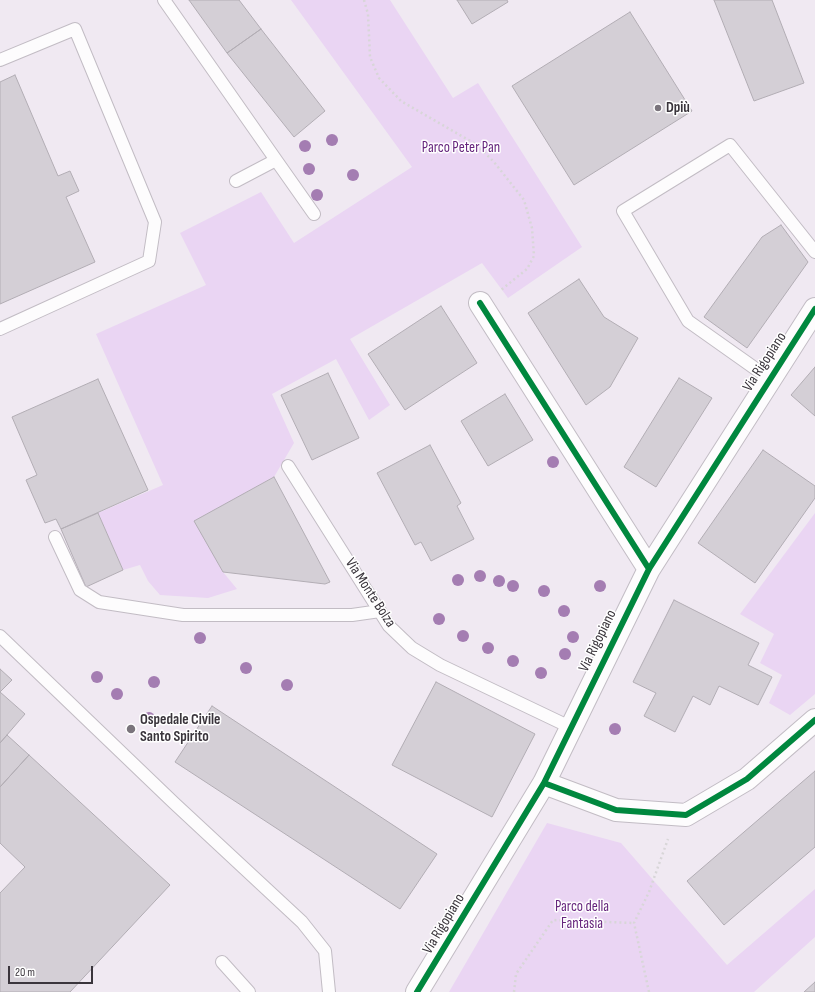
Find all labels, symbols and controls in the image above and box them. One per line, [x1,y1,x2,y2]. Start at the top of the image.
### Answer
place label: Dpiù [666,99,690,117]
marker: Dpiù [653,103,663,113]
park label: Parco Peter Pan [422,139,500,157]
street label: Via Rigopiano [739,329,791,395]
street label: Via Monte Bolza [341,555,399,631]
street label: Via Rigopiano [575,607,621,675]
place label: Ospedale Civile Santo Spirito [140,711,220,746]
marker: Ospedale Civile Santo Spirito [125,723,137,735]
street label: Via Rigopiano [419,891,469,957]
park label: Parco della Fantasia [555,898,609,933]
scale bar [10,958,95,984]
text: 20 m [15,965,35,980]

